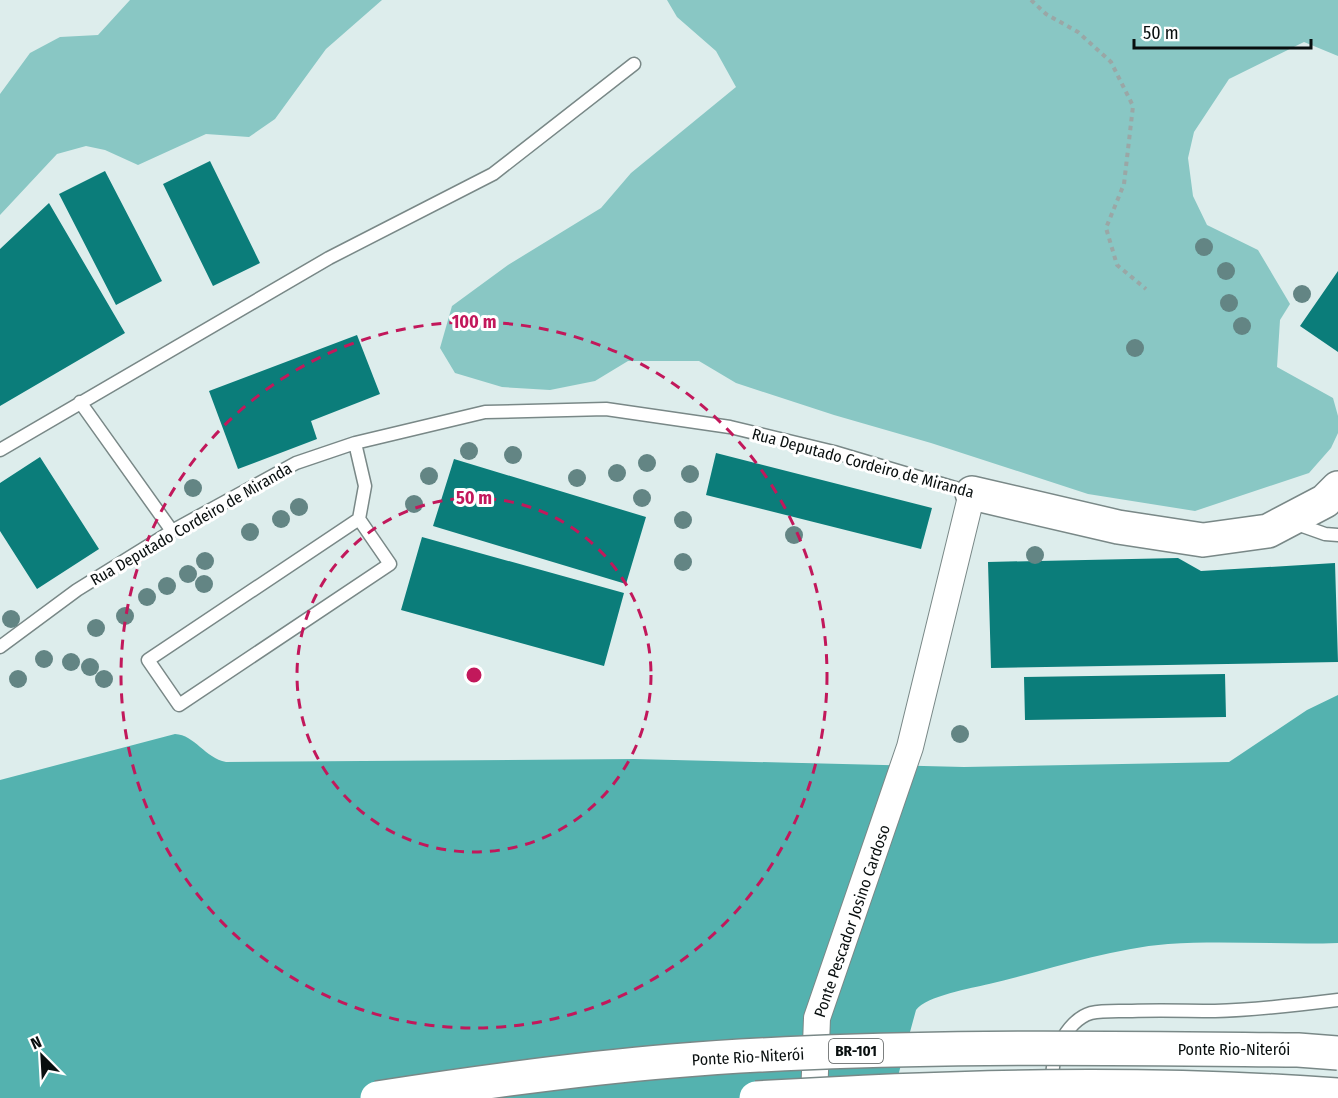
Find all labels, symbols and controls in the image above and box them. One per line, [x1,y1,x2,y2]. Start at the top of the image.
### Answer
scale bar [1134,12,1311,50]
text: 50 m [1143,22,1179,44]
text: 100 m [452,311,496,333]
street label: Rua Deputado Cordeiro de Miranda [750,424,976,502]
street label: Rua Deputado Cordeiro de Miranda [87,458,295,590]
text: 50 m [456,487,492,509]
centre of rings [464,665,484,685]
street label: Ponte Pescador Josino Cardoso [810,822,894,1020]
north arrow [12,1026,72,1086]
text: N [28,1032,44,1053]
road number: BR-101 [829,1039,883,1063]
street label: Ponte Rio-Niterói [1178,1040,1290,1059]
street label: Ponte Rio-Niterói [691,1045,805,1069]

